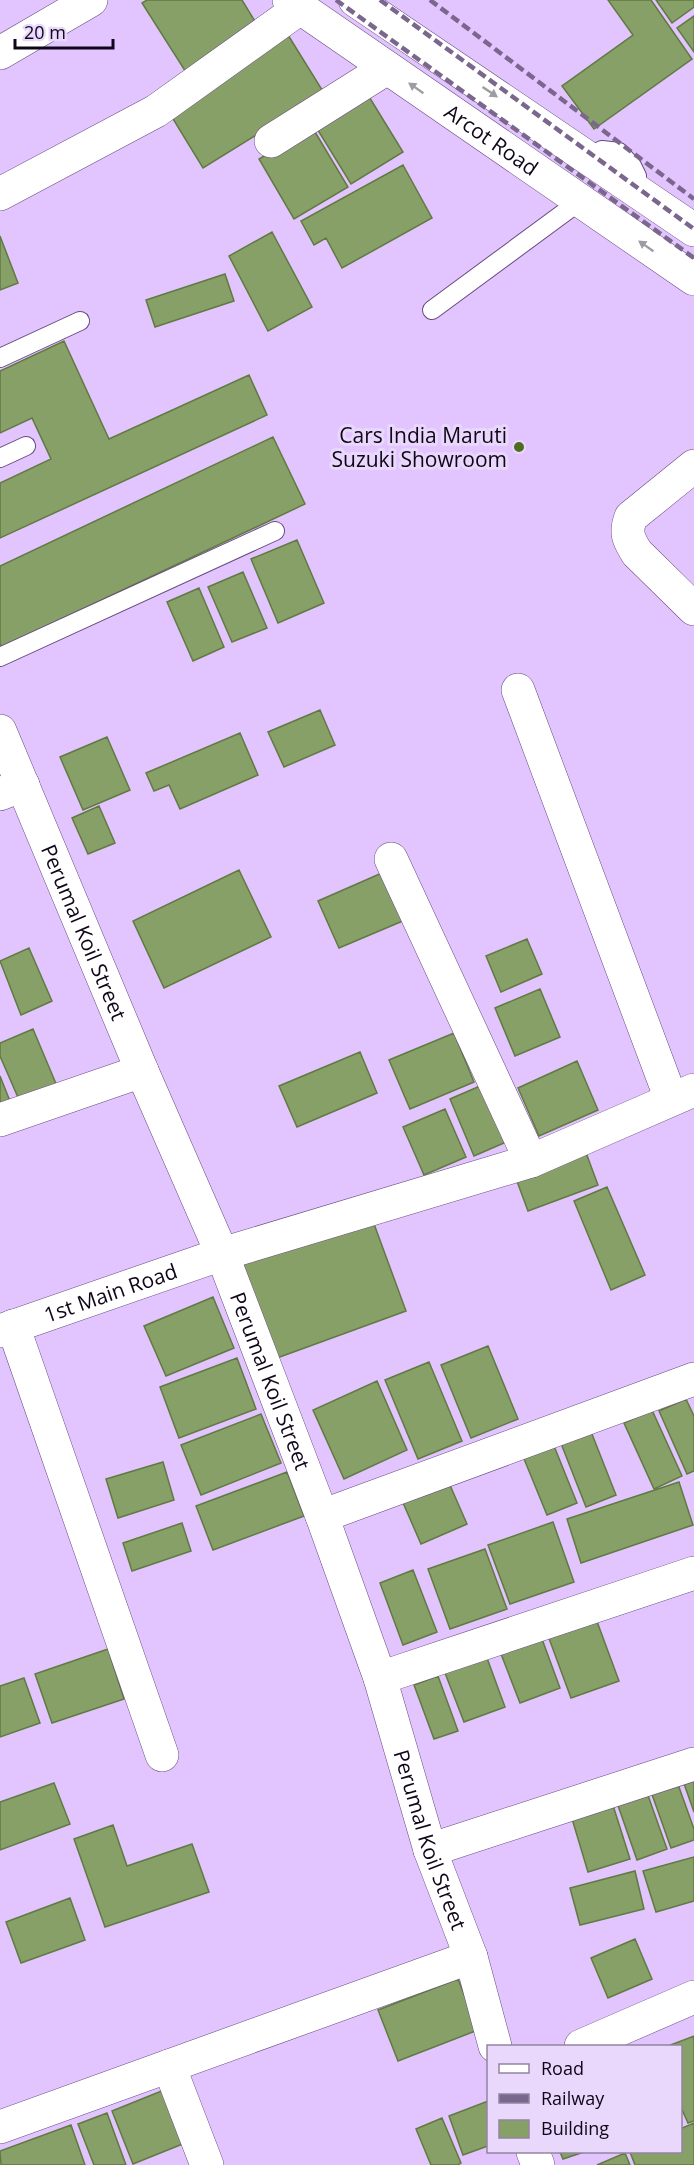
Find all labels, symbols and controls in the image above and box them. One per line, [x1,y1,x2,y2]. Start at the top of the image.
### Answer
scale bar [15,12,112,50]
text: 20 m [24,20,66,44]
one-way arrow [408,83,424,94]
one-way arrow [482,86,498,97]
street label: Arcot Road [439,97,544,182]
one-way arrow [638,240,654,252]
place label: Cars India Maruti Suzuki Showroom [332,421,507,473]
marker: Cars India Maruti Suzuki Showroom [512,440,526,454]
street label: Perumal Koil Street [35,840,133,1024]
street label: 1st Main Road [40,1257,181,1329]
street label: Perumal Koil Street [224,1288,317,1474]
street label: Perumal Koil Street [388,1746,473,1934]
legend [487,2045,682,2153]
text: Road [541,2056,584,2080]
text: Railway [541,2086,605,2110]
text: Building [541,2116,609,2140]

